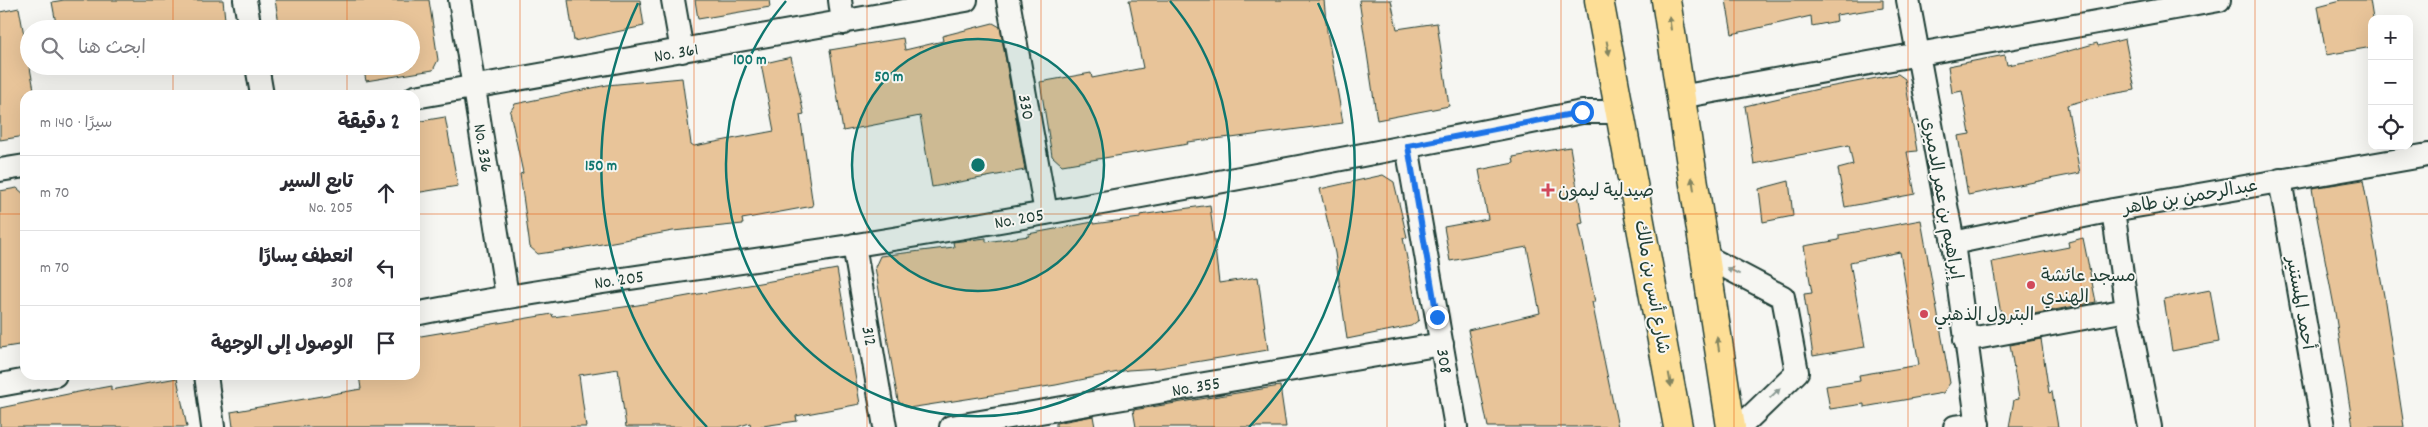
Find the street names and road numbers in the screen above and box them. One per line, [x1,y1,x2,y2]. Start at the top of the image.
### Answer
street label: No. 361 [652,38,701,71]
street label: 330 [1010,93,1039,122]
street label: إبراهيم بن عمر الدميري [1914,115,1967,282]
street label: No. 336 [465,122,498,174]
street label: عبدالرحمن بن طاهر [2119,174,2260,223]
street label: No. 205 [993,204,1046,237]
street label: شارع أنس بن مالك [1626,219,1675,356]
street label: أحمد المستنير [2278,253,2319,352]
street label: No. 205 [593,266,646,297]
street label: 312 [854,325,882,348]
street label: 308 [1428,347,1457,376]
street label: No. 355 [1170,372,1223,405]

